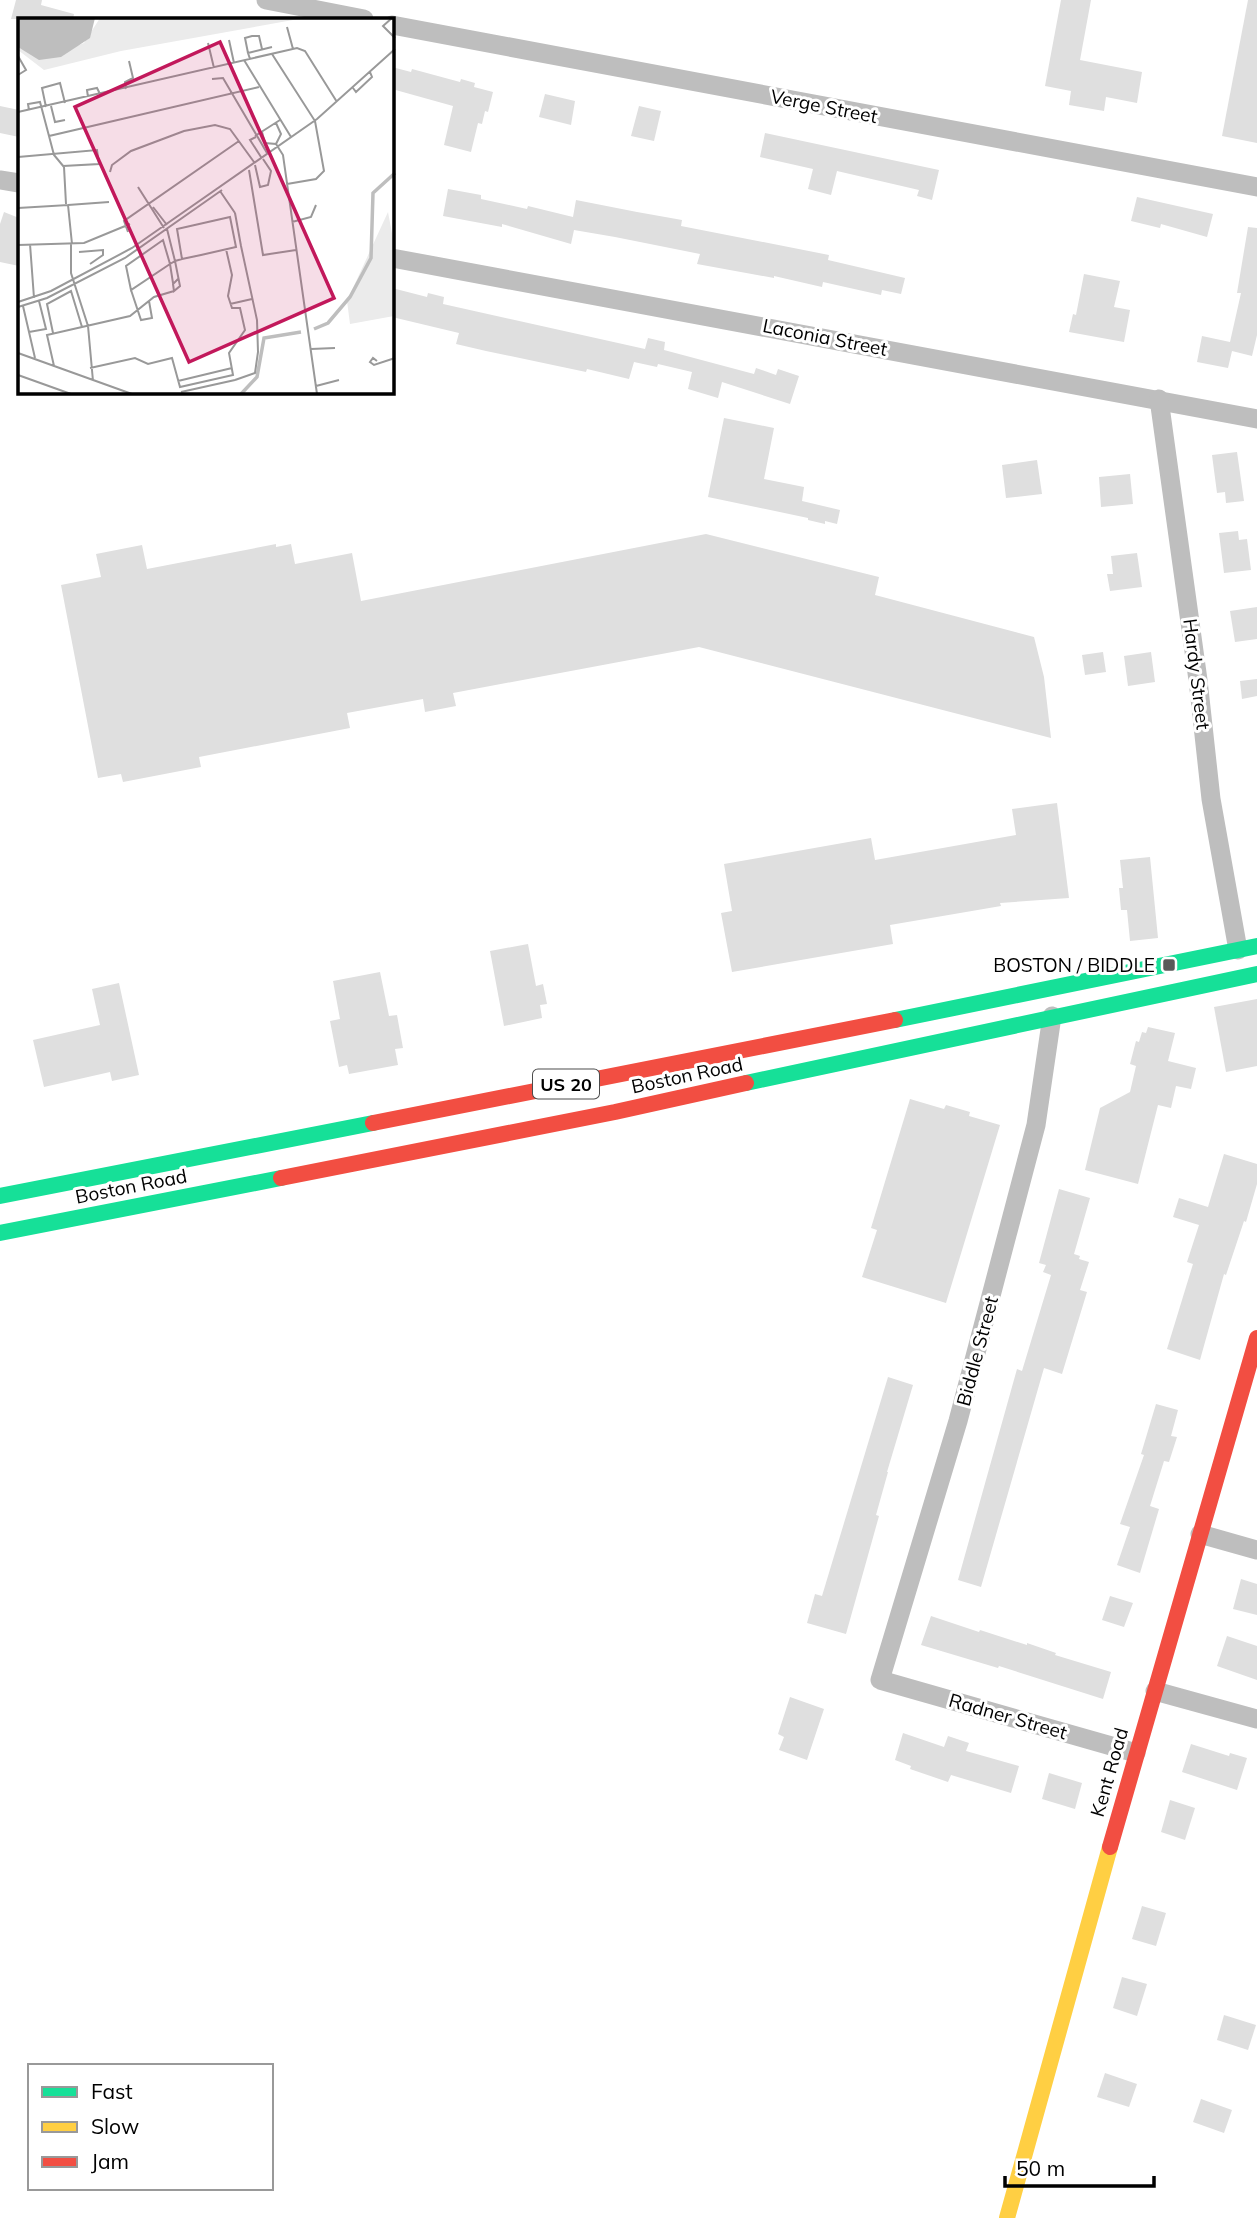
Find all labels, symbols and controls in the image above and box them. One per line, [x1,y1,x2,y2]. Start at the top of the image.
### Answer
inset map [18,18,394,394]
street label: Verge Street [768,84,880,128]
street label: Laconia Street [761,313,890,361]
street label: Hardy Street [1178,617,1216,731]
place label: BOSTON / BIDDLE [993,953,1155,977]
marker: BOSTON / BIDDLE [1161,957,1177,973]
street label: Boston Road [629,1051,745,1099]
road number: US 20 [533,1070,599,1098]
street label: Boston Road [73,1163,189,1209]
street label: Biddle Street [951,1293,1003,1408]
street label: Radner Street [946,1688,1070,1744]
street label: Kent Road [1085,1725,1133,1819]
legend [28,2064,273,2190]
text: Fast [91,2078,133,2104]
text: Slow [91,2113,139,2139]
scale bar [1005,2144,1154,2188]
text: Jam [91,2148,129,2174]
text: 50 m [1016,2155,1065,2181]

